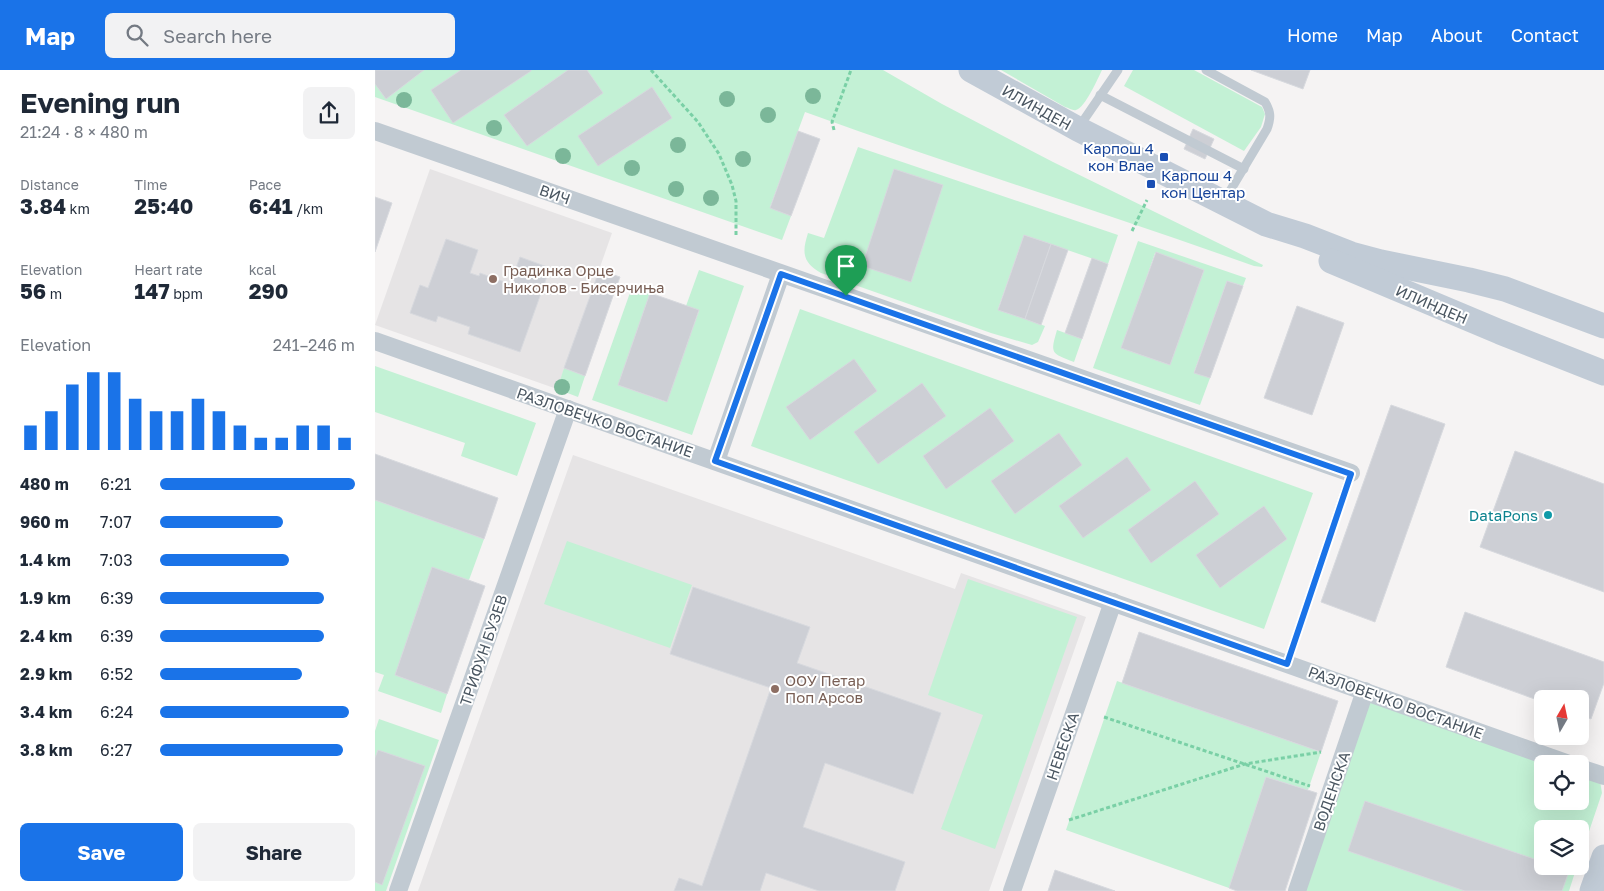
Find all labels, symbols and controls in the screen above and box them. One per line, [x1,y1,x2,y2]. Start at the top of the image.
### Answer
search box [105,13,455,58]
text: Map [25,21,75,50]
icon: search [123,21,151,49]
text: Search here [163,24,272,47]
text: Home [1287,24,1338,46]
text: Map [1366,24,1403,46]
text: About [1431,24,1483,46]
text: Contact [1511,24,1579,46]
street label: ИЛИНДЕН [999,81,1075,133]
text: Evening run [20,86,180,119]
button: share [303,87,355,139]
text: 21:24 · 8 × 480 m [20,122,148,142]
place label: Карпош 4 кон Влае [1083,139,1154,174]
marker: Карпош 4 кон Влае [1158,151,1170,163]
place label: Карпош 4 кон Центар [1161,166,1245,201]
text: Distance [20,176,79,193]
text: Time [134,176,167,193]
text: Pace [249,176,281,193]
marker: Карпош 4 кон Центар [1145,178,1157,190]
street label: ВИЧ [537,180,573,208]
text: 3.84 [20,193,66,219]
text: 25:40 [134,193,193,219]
text: 6:41 [249,193,293,219]
text: km [66,200,90,217]
text: /km [293,200,323,217]
pin [825,245,867,296]
icon: arrive [832,252,860,280]
text: Elevation [20,261,82,278]
text: Heart rate [134,261,203,278]
text: kcal [249,261,276,278]
place label: Градинка Орце Николов - Бисерчиња [503,261,664,296]
marker: Градинка Орце Николов - Бисерчиња [487,273,499,285]
text: 56 [20,278,46,304]
text: 147 [134,278,170,304]
text: 290 [249,278,288,304]
street label: ИЛИНДЕН [1393,281,1471,327]
text: m [46,285,62,302]
text: bpm [170,285,203,302]
text: Elevation [20,335,91,355]
text: 241–246 m [273,335,355,355]
street label: РАЗЛОВЕЧКО ВОСТАНИЕ [515,383,695,461]
text: 480 m [20,474,69,494]
text: 6:21 [100,474,132,494]
place label: DataPons [1469,506,1538,524]
marker: DataPons [1542,509,1554,521]
text: 960 m [20,512,69,532]
text: 7:07 [100,512,132,532]
text: 1.4 km [20,550,71,570]
text: 7:03 [100,550,133,570]
text: 1.9 km [20,588,71,608]
text: 6:39 [100,588,134,608]
street label: ТРИФУН БУЗЕВ [456,592,510,708]
text: 2.4 km [20,626,72,646]
text: 6:39 [100,626,134,646]
street label: РАЗЛОВЕЧКО ВОСТАНИЕ [1306,662,1486,742]
text: 2.9 km [20,664,72,684]
text: 6:52 [100,664,133,684]
place label: ООУ Петар Поп Арсов [785,671,865,706]
marker: ООУ Петар Поп Арсов [769,683,781,695]
north arrow [1534,690,1589,745]
map controls [1534,690,1589,875]
text: 3.4 km [20,702,72,722]
text: 6:24 [100,702,134,722]
street label: НЕВЕСКА [1042,710,1082,782]
text: 3.8 km [20,740,72,760]
text: 6:27 [100,740,132,760]
street label: ВОДЕНСКА [1309,749,1353,833]
button: locate [1534,755,1589,810]
button: layers [1534,820,1589,875]
button: Save [20,823,183,881]
button: Share [193,823,355,881]

